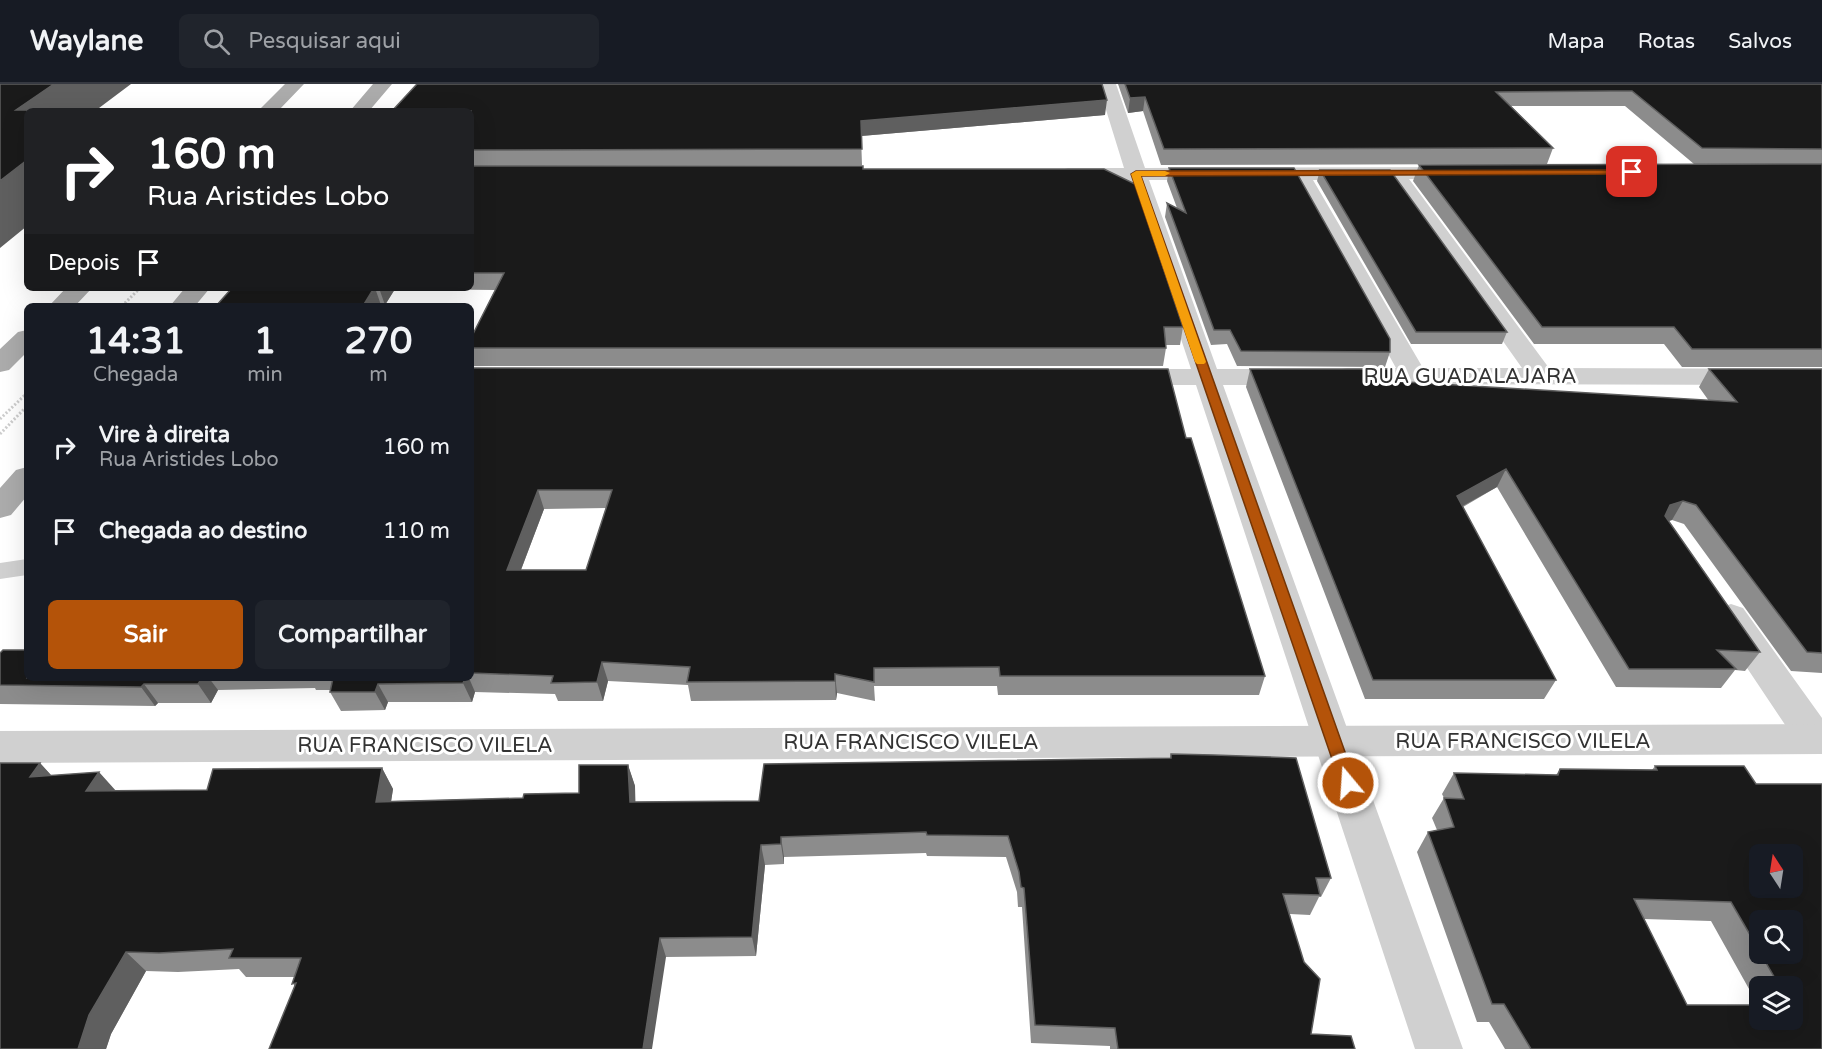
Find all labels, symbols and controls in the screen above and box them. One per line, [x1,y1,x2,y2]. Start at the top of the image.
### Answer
search box [179,14,599,68]
text: Waylane [30,24,143,58]
icon: search [200,25,233,58]
text: Pesquisar aqui [248,28,401,54]
text: Mapa [1547,29,1605,54]
text: Rotas [1638,29,1695,54]
text: Salvos [1728,29,1792,54]
text: 160 m [147,129,276,180]
icon: right [48,132,126,210]
pin [1606,146,1657,197]
icon: arrive [1615,155,1648,188]
text: Rua Aristides Lobo [147,180,390,213]
icon: arrive [132,246,165,279]
text: Depois [48,250,120,276]
text: 14:31 [86,320,186,363]
text: 1 [254,320,276,363]
text: 270 [344,320,412,363]
text: Chegada [93,363,178,387]
text: min [247,363,283,387]
text: m [369,363,388,387]
street label: RUA GUADALAJARA [1363,364,1577,389]
text: Vire à direita [99,422,230,448]
icon: right [48,431,81,464]
text: 160 m [383,434,450,460]
text: Rua Aristides Lobo [99,448,279,472]
icon: arrive [48,515,81,548]
text: Chegada ao destino [99,518,307,544]
text: 110 m [383,518,450,544]
button: Sair [48,600,243,669]
button: Compartilhar [255,600,450,669]
street label: RUA FRANCISCO VILELA [1395,729,1651,754]
street label: RUA FRANCISCO VILELA [783,730,1039,755]
street label: RUA FRANCISCO VILELA [297,733,553,758]
position arrow [1316,751,1380,815]
north arrow [1749,844,1803,898]
map controls [1749,844,1803,1030]
button: search [1749,910,1803,964]
button: layers [1749,976,1803,1030]

